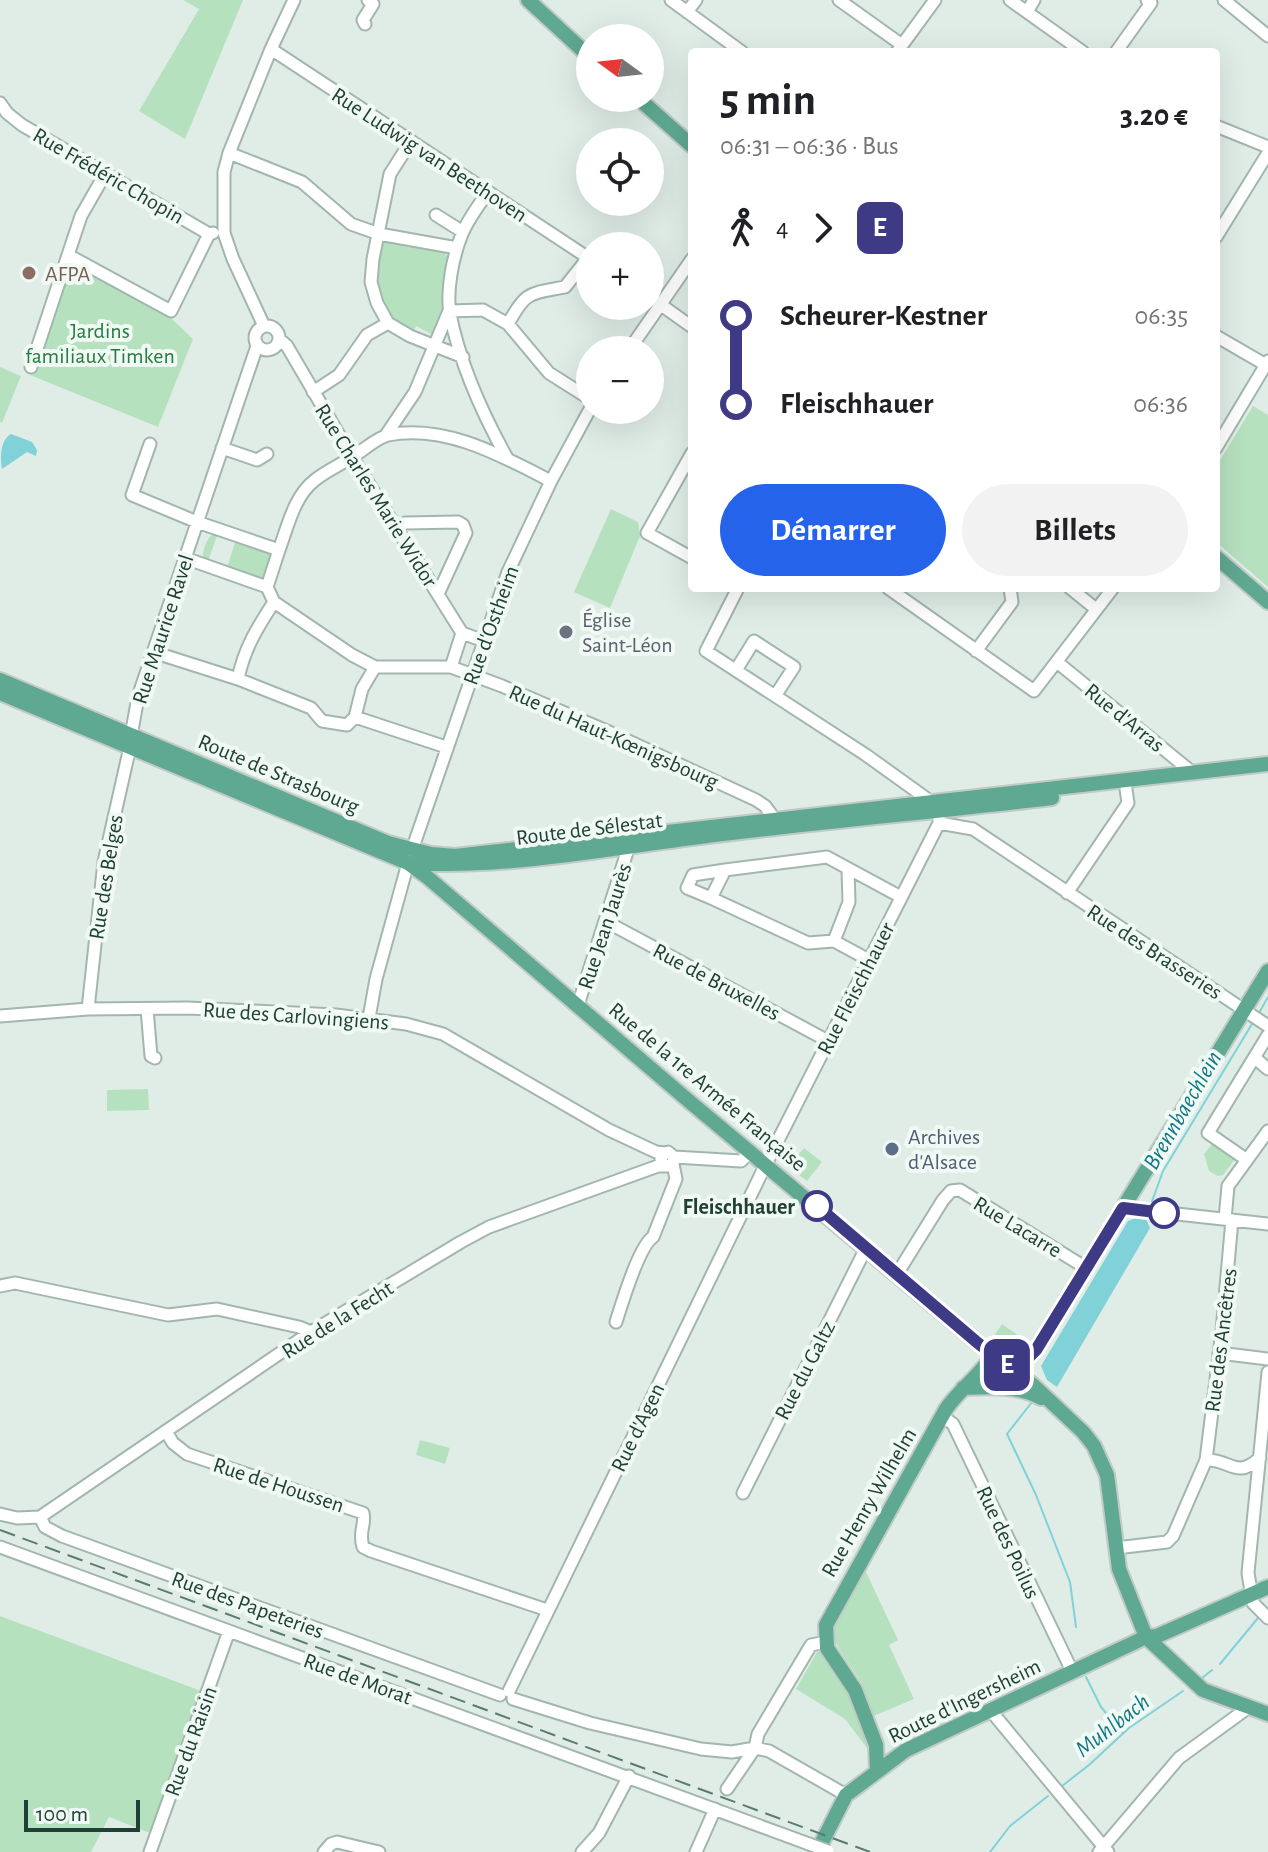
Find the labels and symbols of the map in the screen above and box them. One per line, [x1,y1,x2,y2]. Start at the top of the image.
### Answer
north arrow [576,24,664,112]
street label: Rue Ludwig van Beethoven [328,83,531,226]
street label: Rue Frédéric Chopin [29,124,188,228]
place label: AFPA [45,263,91,285]
marker: AFPA [20,264,38,282]
park label: Jardins familiaux Timken [25,320,175,367]
street label: Rue Charles Marie Widor [311,400,441,591]
street label: Rue Maurice Ravel [128,552,198,707]
street label: Rue d'Ostheim [459,563,523,688]
place label: Église Saint-Léon [582,608,673,656]
marker: Église Saint-Léon [557,623,575,641]
street label: Rue d'Arras [1080,679,1168,756]
street label: Rue du Haut-Kœnigsbourg [506,681,722,793]
street label: Route de Strasbourg [195,730,363,818]
street label: Route de Sélestat [515,809,663,849]
street label: Rue des Belges [85,813,127,941]
street label: Rue Jean Jaurès [574,861,636,992]
street label: Rue des Brasseries [1083,900,1226,1003]
street label: Rue Fleischhauer [813,919,899,1058]
street label: Rue de Bruxelles [649,939,784,1025]
street label: Rue de la 1re Armée Française [605,998,810,1175]
street label: Rue des Carlovingiens [202,999,390,1033]
water label: Brennbaechlein [1139,1047,1226,1174]
place label: Archives d'Alsace [908,1126,980,1173]
marker: Archives d'Alsace [883,1140,901,1158]
marker: Fleischhauer [802,1191,832,1221]
street label: Rue Lacarre [970,1192,1065,1262]
place label: Fleischhauer [682,1196,795,1218]
unlabelled marker [1149,1198,1179,1228]
street label: Rue des Ancêtres [1201,1267,1241,1413]
street label: Rue de la Fecht [278,1277,397,1363]
street label: Rue du Galtz [771,1317,839,1423]
line badge: E [981,1339,1033,1391]
street label: Rue d'Agen [607,1380,669,1475]
street label: Rue Henry Wilhelm [817,1424,920,1581]
street label: Rue de Houssen [210,1453,347,1516]
street label: Rue des Poilus [972,1483,1044,1602]
street label: Rue des Papeteries [169,1567,327,1643]
street label: Rue de Morat [301,1649,415,1709]
street label: Route d'Ingersheim [885,1654,1044,1747]
street label: Rue du Raisin [161,1684,221,1799]
water label: Muhlbach [1071,1690,1154,1762]
scale bar [24,1796,140,1832]

